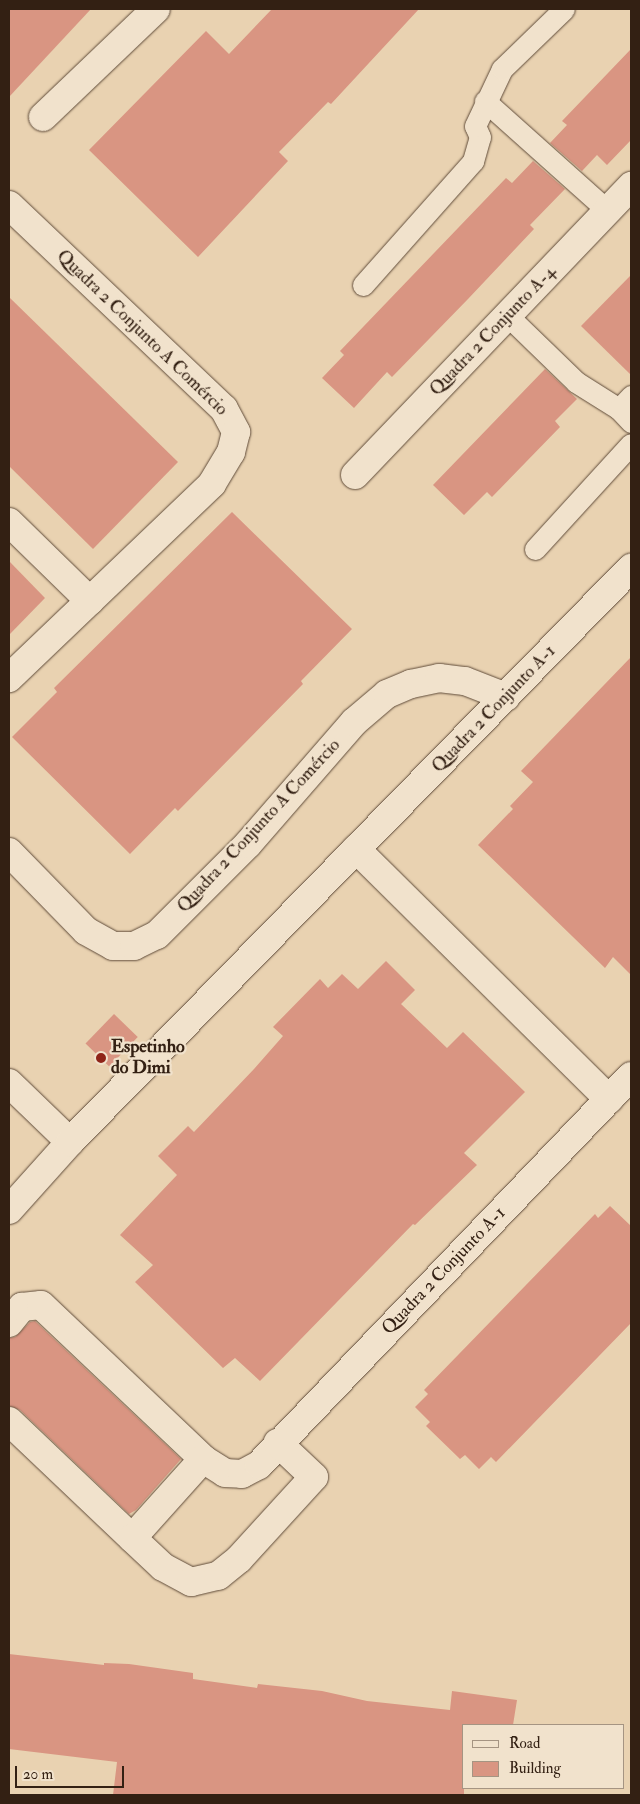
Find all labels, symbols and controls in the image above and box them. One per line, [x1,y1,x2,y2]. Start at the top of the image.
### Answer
street label: Quadra 2 Conjunto A Comércio [52,246,232,420]
street label: Quadra 2 Conjunto A-4 [425,262,561,400]
street label: Quadra 2 Conjunto A-1 [428,641,560,777]
street label: Quadra 2 Conjunto A Comércio [173,735,345,917]
place label: Espetinho do Dimi [111,1037,185,1080]
marker: Espetinho do Dimi [95,1052,107,1064]
street label: Quadra 2 Conjunto A-1 [378,1203,510,1339]
legend [462,1724,625,1789]
text: Road [509,1734,540,1753]
scale bar [18,1756,126,1788]
text: Building [509,1759,561,1778]
text: 20 m [23,1765,53,1784]

